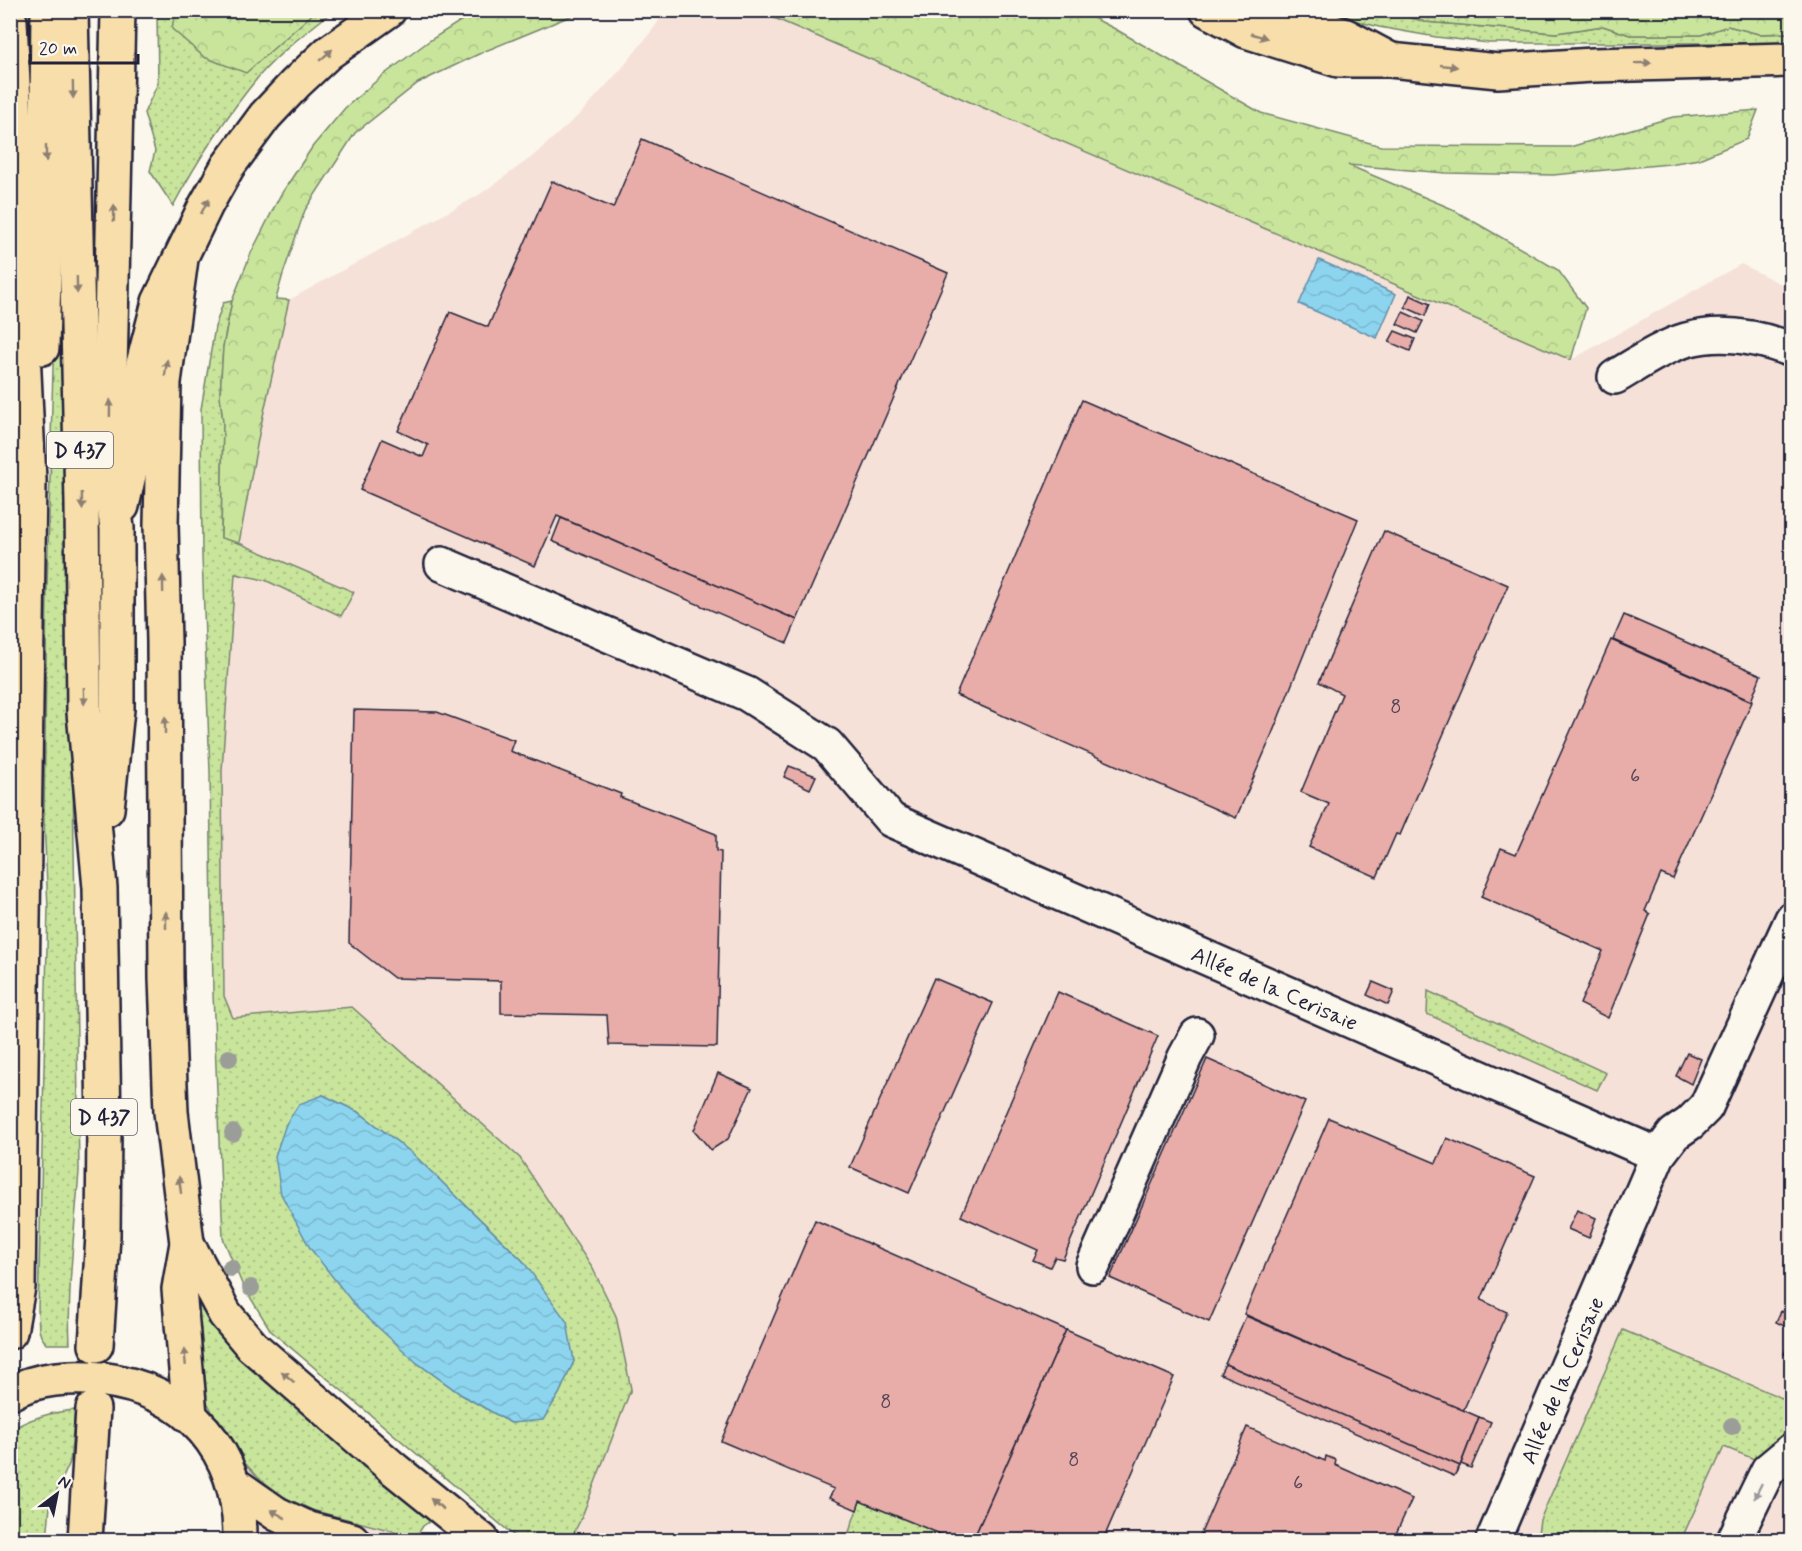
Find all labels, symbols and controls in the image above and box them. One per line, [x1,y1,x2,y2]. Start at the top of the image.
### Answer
scale bar [30,27,138,65]
one-way arrow [1250,32,1268,41]
text: 20 m [39,37,77,61]
one-way arrow [318,49,333,62]
one-way arrow [1634,59,1653,68]
one-way arrow [1439,61,1458,71]
one-way arrow [68,80,78,99]
one-way arrow [41,143,51,162]
one-way arrow [201,198,210,215]
one-way arrow [109,203,119,222]
one-way arrow [72,275,82,294]
one-way arrow [161,358,170,377]
one-way arrow [105,398,114,417]
road number: D 437 [47,432,113,468]
one-way arrow [77,491,86,510]
one-way arrow [158,574,168,593]
one-way arrow [79,686,89,705]
house number: 8 [1390,694,1402,721]
one-way arrow [160,715,170,734]
house number: 6 [1630,763,1640,790]
one-way arrow [161,910,171,929]
street label: Allée de la Cerisaie [1187,941,1362,1038]
road number: D 437 [71,1099,137,1135]
one-way arrow [175,1176,185,1195]
street label: Allée de la Cerisaie [1515,1293,1611,1469]
one-way arrow [180,1348,190,1367]
one-way arrow [280,1371,296,1384]
house number: 8 [880,1389,892,1416]
house number: 8 [1068,1447,1080,1474]
north arrow [27,1464,87,1524]
house number: 6 [1293,1470,1303,1497]
text: N [54,1471,74,1494]
one-way arrow [1753,1483,1762,1500]
one-way arrow [429,1497,445,1510]
one-way arrow [269,1509,286,1519]

